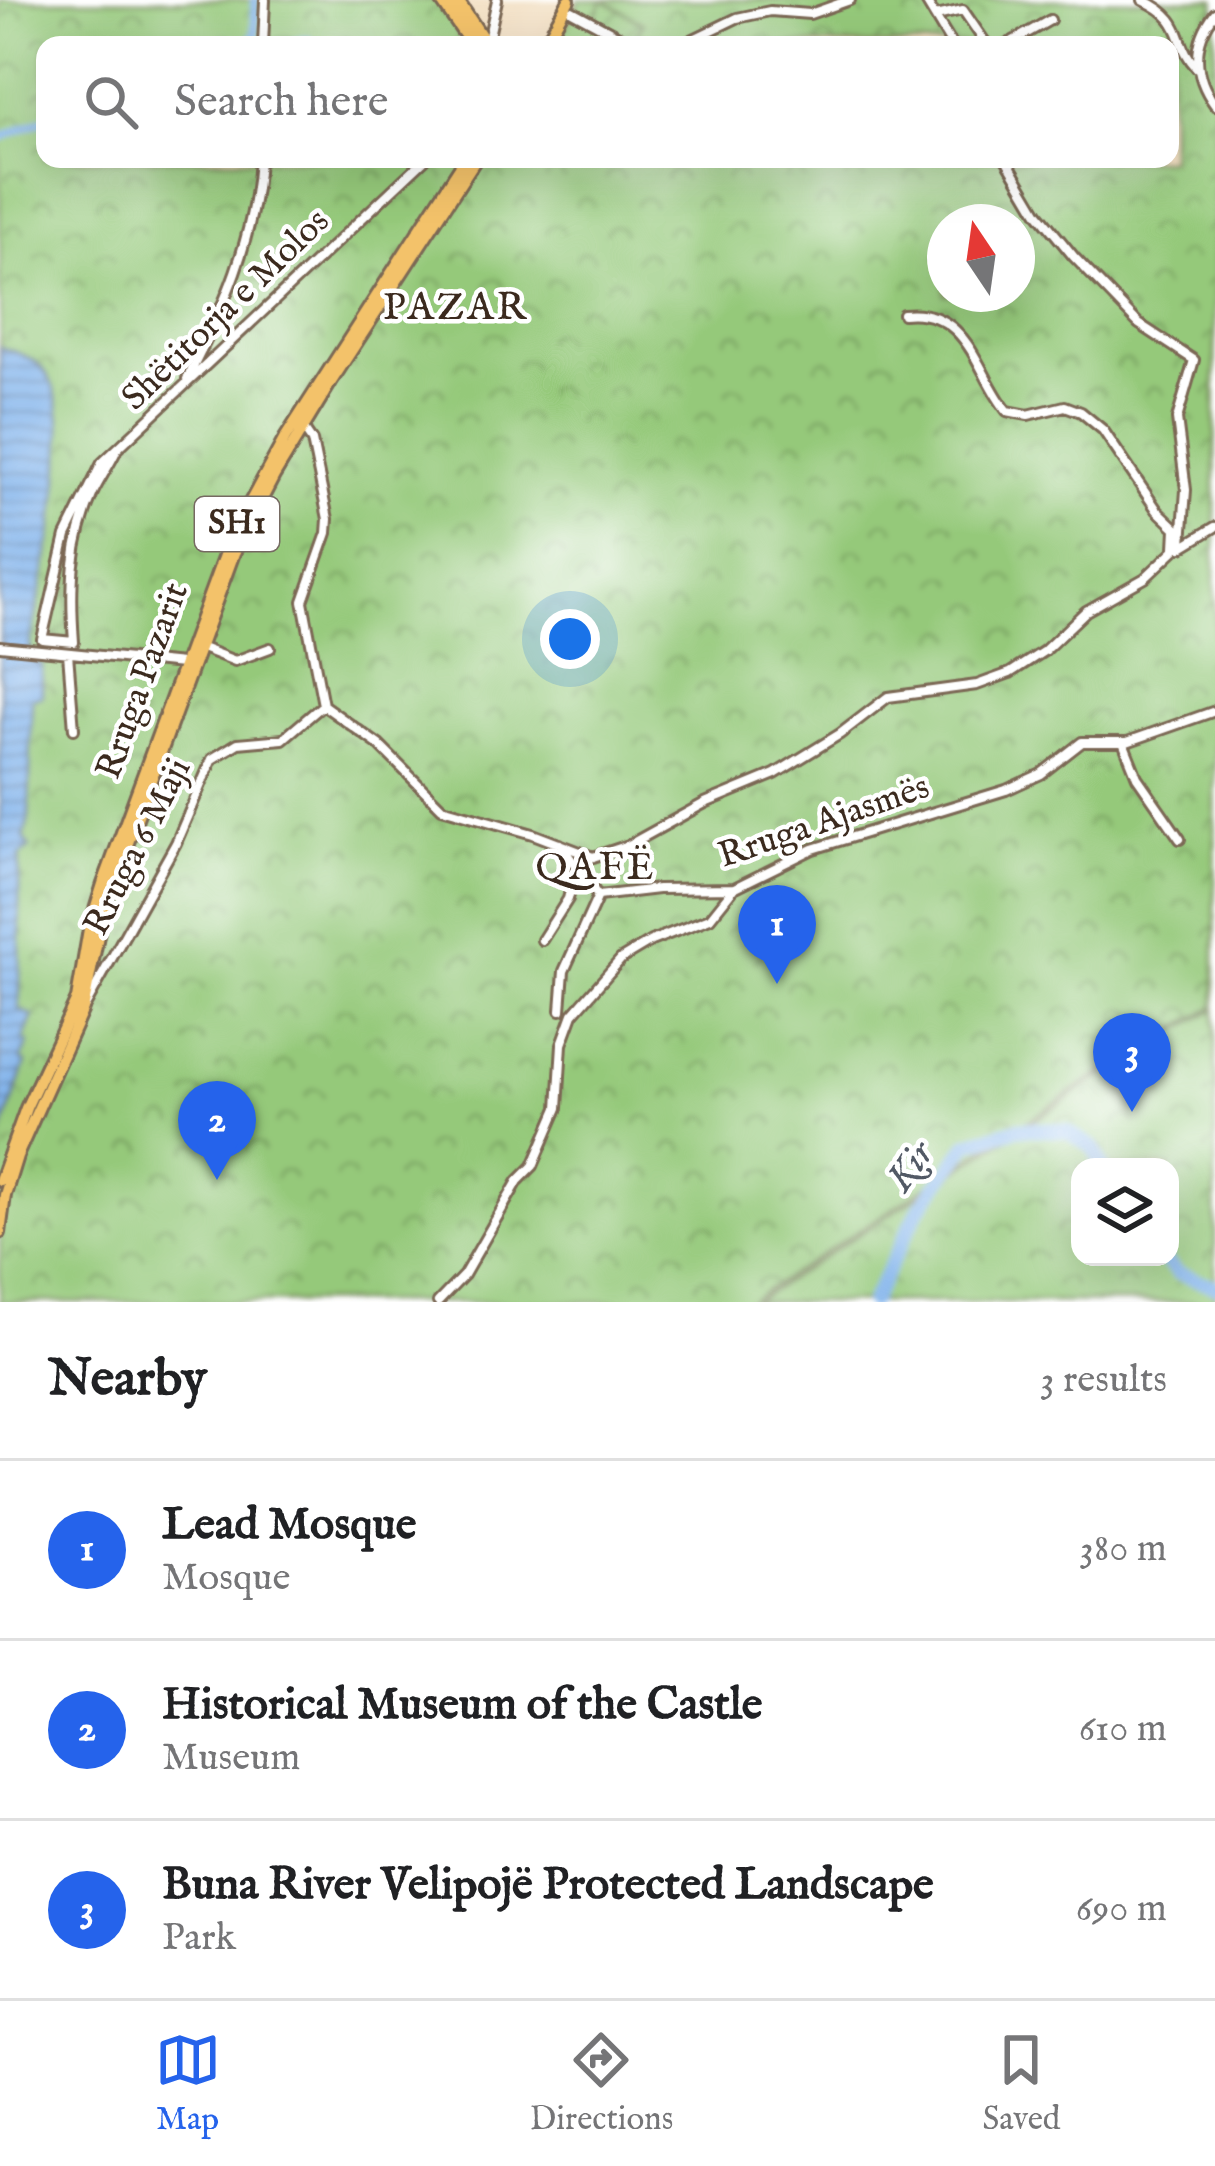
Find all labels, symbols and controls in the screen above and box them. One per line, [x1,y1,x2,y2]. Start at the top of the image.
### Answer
search box [36,36,1179,168]
icon: search [78,69,144,135]
text: Search here [174,74,388,131]
street label: Shëtitorja e Molos [112,199,340,421]
north arrow [927,204,1035,312]
district label: PAZAR [383,284,529,333]
road number: SH1 [195,497,279,551]
street label: Rruga Pazarit [86,577,200,785]
your location [540,609,600,669]
street label: Rruga 6 Maji [74,751,202,943]
street label: Rruga Ajasmës [713,764,935,880]
district label: QAFË [535,844,657,893]
pin: 1 [738,885,816,984]
pin: 3 [1093,1013,1171,1112]
pin: 2 [178,1081,256,1180]
water label: Kir [875,1131,947,1203]
map controls [1071,1158,1179,1266]
button: layers [1071,1158,1179,1266]
text: Nearby [48,1348,207,1413]
text: 3 results [1040,1356,1167,1405]
text: Lead Mosque [162,1497,416,1554]
text: 1 [80,1525,94,1574]
text: 380 m [1079,1525,1167,1574]
text: Mosque [162,1554,290,1603]
text: Historical Museum of the Castle [162,1677,762,1734]
text: 2 [78,1705,96,1754]
text: 610 m [1079,1705,1167,1754]
text: Museum [162,1734,300,1783]
text: Buna River Velipojë Protected Landscape [162,1857,934,1914]
text: 3 [80,1885,94,1934]
text: 690 m [1076,1885,1167,1934]
text: Park [162,1914,236,1963]
tab: Map [155,2027,221,2141]
tab: Directions [530,2027,673,2141]
tab: Saved [982,2027,1060,2141]

